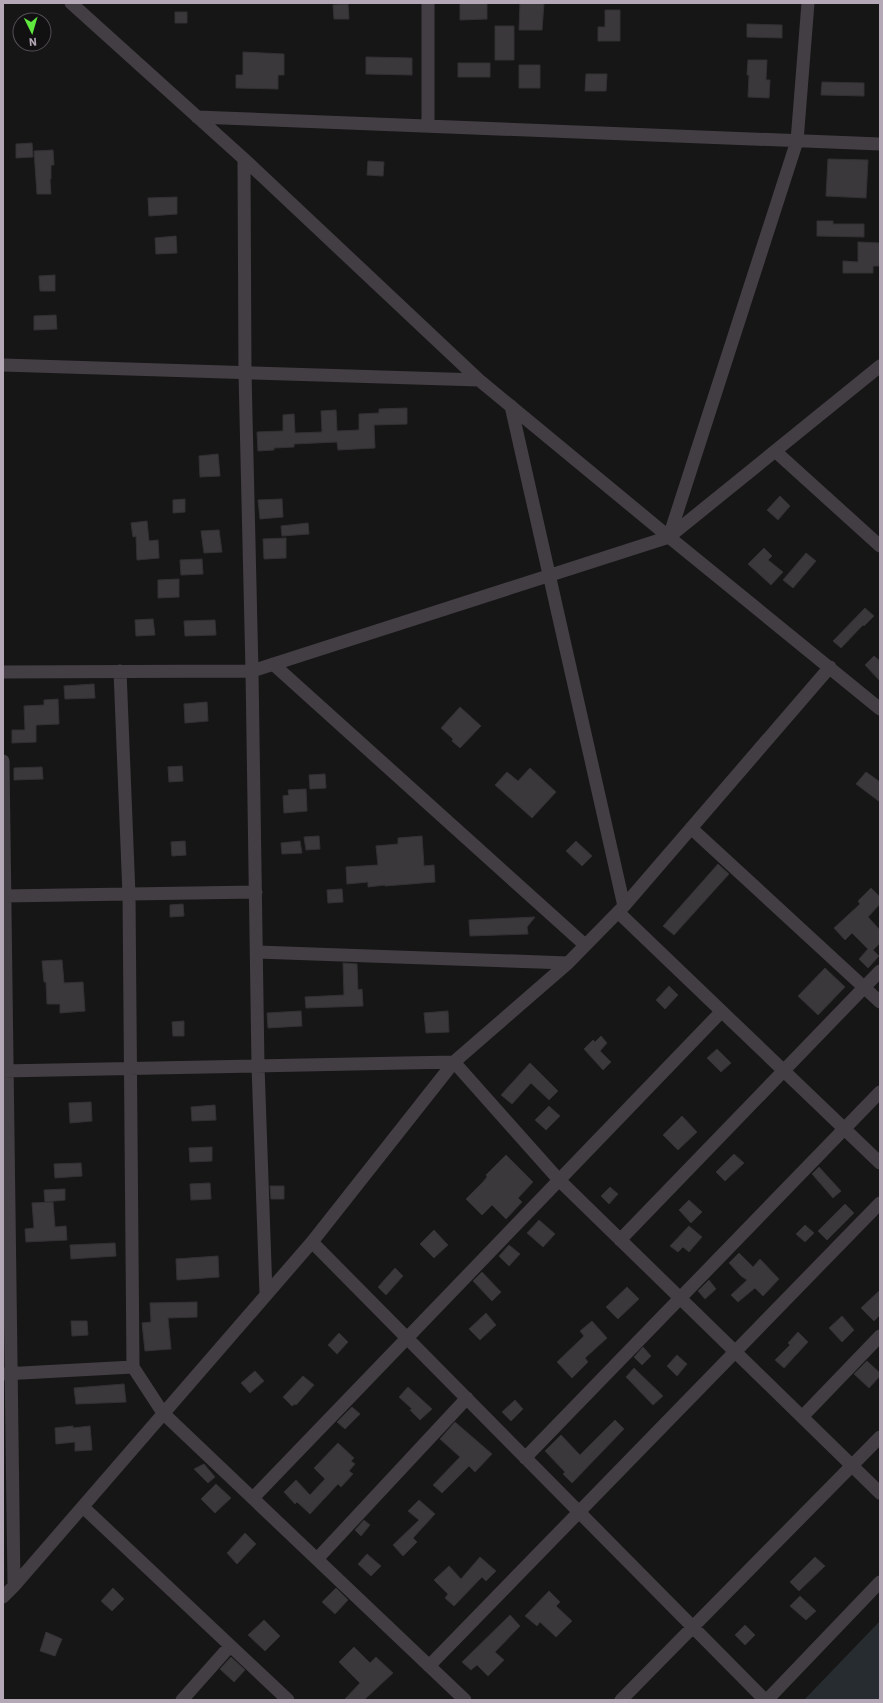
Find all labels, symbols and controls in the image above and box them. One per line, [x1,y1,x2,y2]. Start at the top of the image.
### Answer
north arrow [12,12,52,52]
text: N [28,35,37,49]

